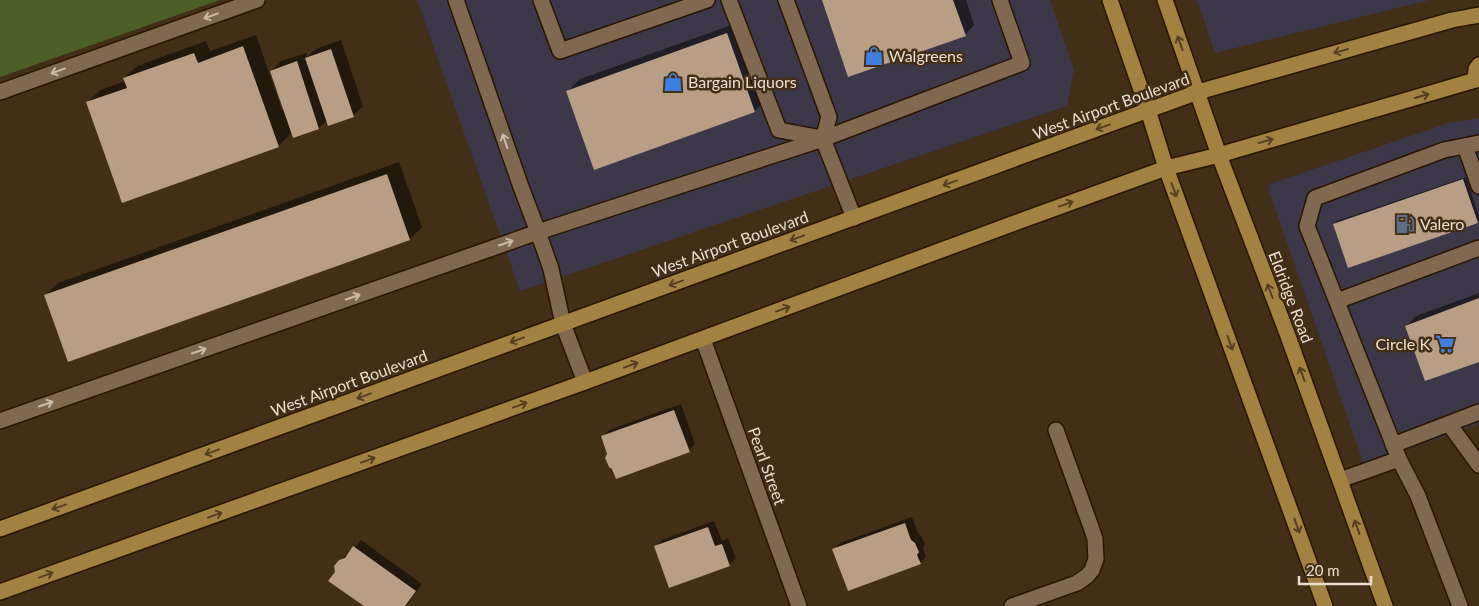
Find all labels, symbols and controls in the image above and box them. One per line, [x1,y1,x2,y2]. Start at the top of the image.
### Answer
one-way arrow [203,12,219,22]
one-way arrow [1175,36,1184,51]
shop icon: Walgreens [863,45,885,67]
place label: Walgreens [889,46,963,65]
one-way arrow [1334,47,1350,57]
one-way arrow [51,67,66,76]
street label: West Airport Boulevard [1030,68,1192,143]
shop icon: Bargain Liquors [662,71,684,93]
place label: Bargain Liquors [688,72,797,91]
one-way arrow [1413,90,1429,100]
one-way arrow [1096,123,1111,132]
one-way arrow [500,133,509,149]
one-way arrow [1257,136,1273,146]
one-way arrow [943,179,958,188]
one-way arrow [1170,182,1179,197]
one-way arrow [1058,199,1074,208]
street label: West Airport Boulevard [649,206,811,281]
fuel station icon: Valero [1394,213,1416,235]
place label: Valero [1420,214,1464,233]
one-way arrow [790,234,806,243]
one-way arrow [498,238,513,247]
street label: Eldridge Road [1265,248,1318,345]
one-way arrow [669,279,684,288]
one-way arrow [1265,283,1274,299]
one-way arrow [344,292,360,301]
one-way arrow [775,304,790,313]
supermarket icon: Circle K [1434,333,1456,355]
one-way arrow [1226,334,1235,350]
place label: Circle K [1375,334,1430,353]
one-way arrow [510,336,525,345]
street label: West Airport Boulevard [268,345,430,420]
one-way arrow [191,346,207,355]
one-way arrow [623,360,638,369]
one-way arrow [1297,367,1306,383]
one-way arrow [357,392,373,401]
one-way arrow [38,399,54,409]
one-way arrow [512,400,528,409]
street label: Pearl Street [745,424,790,508]
one-way arrow [205,448,220,457]
one-way arrow [359,455,375,464]
one-way arrow [52,503,67,512]
one-way arrow [206,510,222,519]
one-way arrow [1292,518,1302,534]
one-way arrow [1352,520,1361,535]
scale bar [1299,554,1372,586]
text: 20 m [1306,561,1340,579]
one-way arrow [38,570,53,579]

